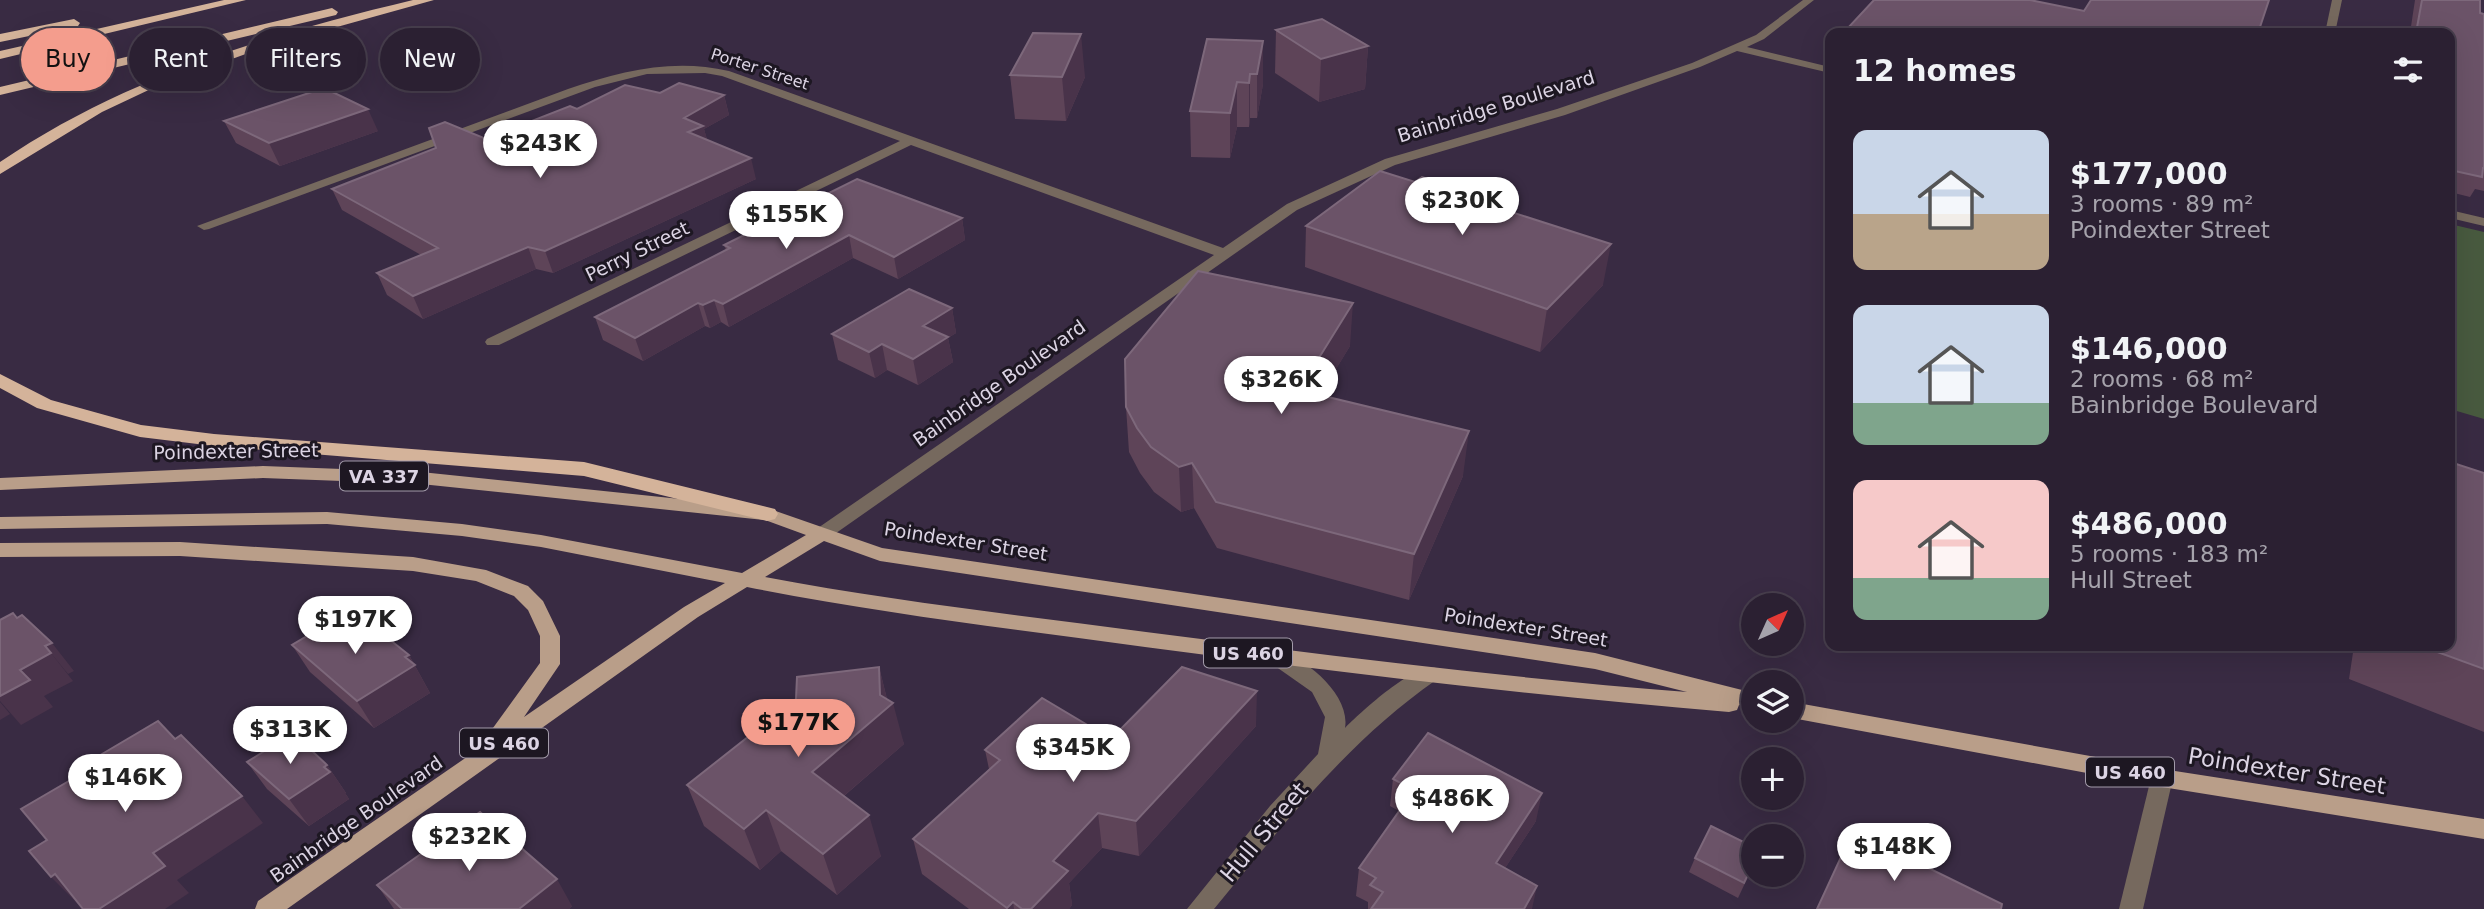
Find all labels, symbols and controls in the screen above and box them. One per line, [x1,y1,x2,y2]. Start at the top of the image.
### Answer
chip: Buy [21,28,115,91]
chip: Rent [129,28,232,91]
chip: Filters [246,28,366,91]
chip: New [380,28,480,91]
street label: Porter Street [709,44,811,94]
icon: filters [2389,51,2427,89]
text: 12 homes [1853,53,2017,88]
street label: Bainbridge Boulevard [1395,65,1597,147]
pin: $243K [491,120,589,180]
text: $243K [499,130,581,156]
text: $177,000 [2070,156,2228,191]
icon: home [1909,158,1993,242]
pin: $230K [1413,177,1511,237]
text: $230K [1421,187,1503,213]
pin: $155K [737,191,835,251]
text: 3 rooms · 89 m² [2070,191,2254,217]
text: $155K [745,201,827,227]
street label: Perry Street [581,216,693,286]
text: Poindexter Street [2070,217,2270,243]
street label: Bainbridge Boulevard [909,315,1089,451]
text: $146,000 [2070,331,2228,366]
icon: home [1909,333,1993,417]
pin: $326K [1232,356,1330,416]
text: $326K [1240,366,1322,392]
text: 2 rooms · 68 m² [2070,366,2254,392]
text: Bainbridge Boulevard [2070,392,2318,418]
street label: Poindexter Street [153,439,319,463]
road number: VA 337 [340,462,428,490]
text: $486,000 [2070,506,2228,541]
icon: home [1909,508,1993,592]
street label: Poindexter Street [883,517,1049,565]
text: 5 rooms · 183 m² [2070,541,2268,567]
text: Hull Street [2070,567,2192,593]
north arrow [1741,593,1804,656]
map controls [1741,593,1804,887]
pin: $197K [306,596,404,656]
street label: Poindexter Street [1443,603,1609,651]
text: $197K [314,606,396,632]
road number: US 460 [1204,638,1292,668]
button: layers [1741,670,1804,733]
pin: $177K [749,700,847,759]
pin: $313K [241,706,339,766]
text: $177K [757,709,839,735]
text: $313K [249,716,331,742]
pin: $345K [1024,724,1122,784]
road number: US 460 [460,728,548,758]
text: $345K [1032,734,1114,760]
street label: Poindexter Street [2186,743,2388,799]
button: + [1741,747,1804,810]
street label: Bainbridge Boulevard [266,751,446,887]
pin: $146K [76,754,174,814]
road number: US 460 [2086,758,2174,786]
text: $146K [84,764,166,790]
pin: $486K [1403,776,1501,835]
street label: Hull Street [1215,777,1313,887]
text: $486K [1411,785,1493,811]
pin: $232K [420,814,518,873]
text: $232K [428,823,510,849]
button: − [1741,824,1804,887]
pin: $148K [1845,824,1943,883]
text: $148K [1853,833,1935,859]

